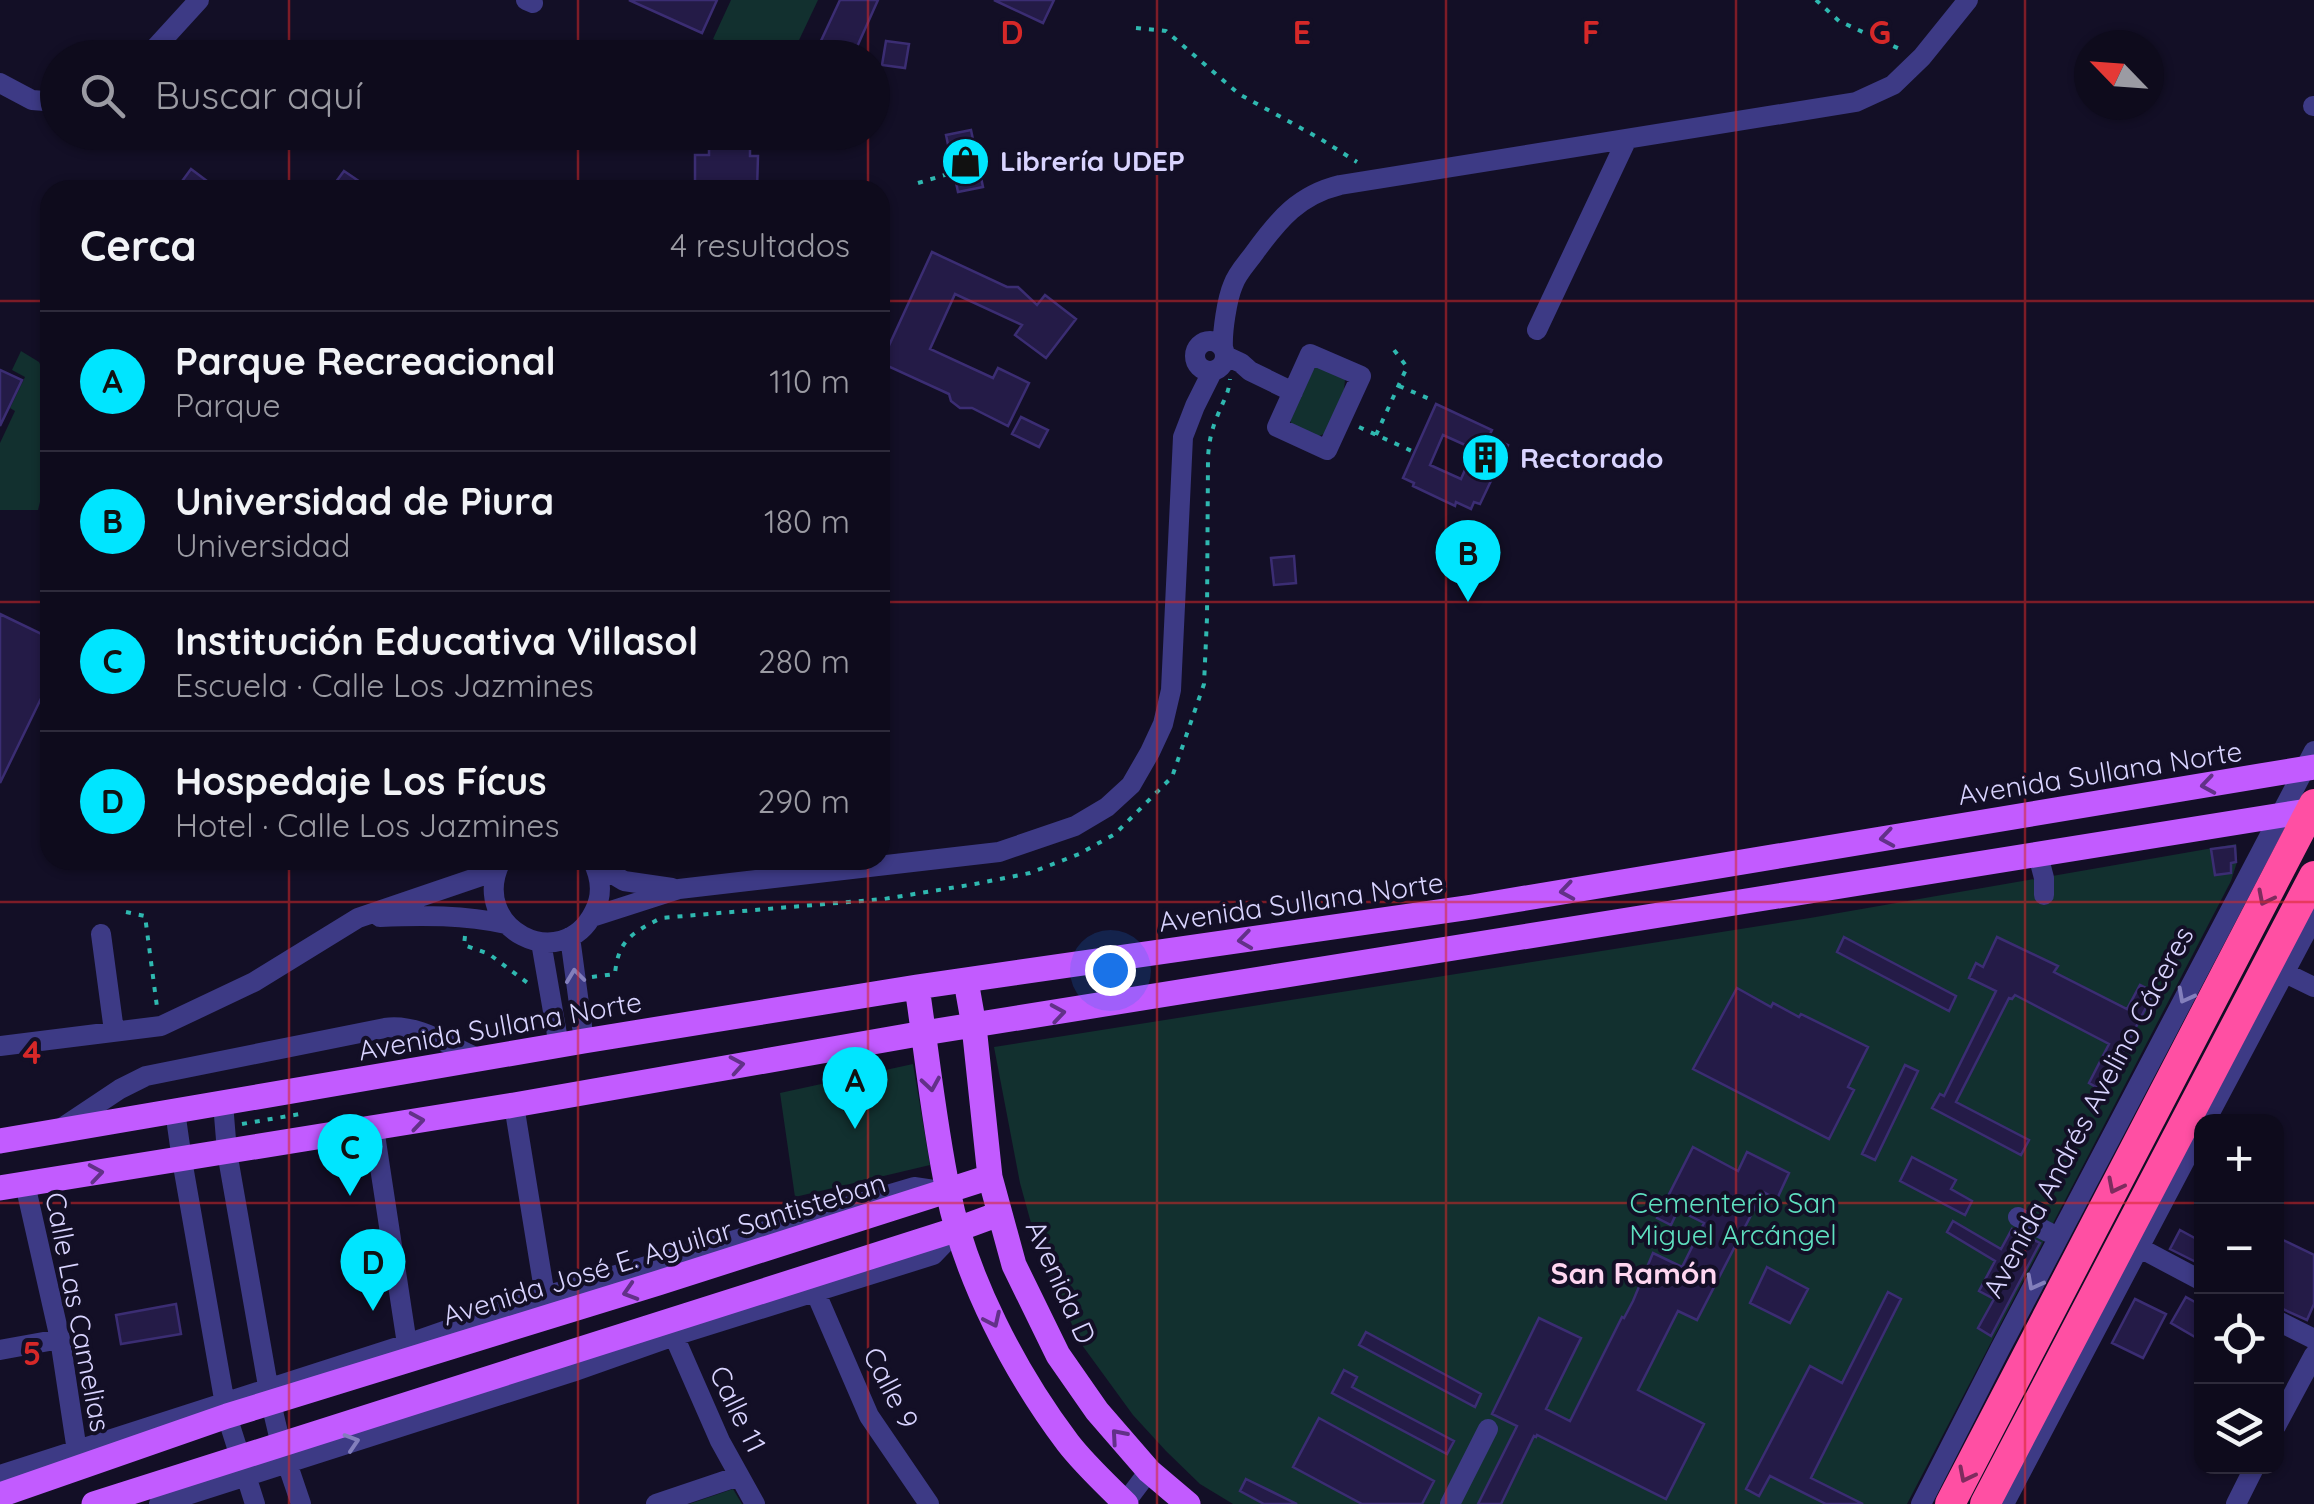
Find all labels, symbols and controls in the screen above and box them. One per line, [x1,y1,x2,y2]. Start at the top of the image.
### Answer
text: D [1001,12,1023,52]
text: E [1293,12,1311,52]
text: F [1582,12,1600,52]
text: G [1869,12,1891,52]
north arrow [2074,30,2164,120]
search box [40,40,890,150]
icon: search [75,68,130,123]
text: Buscar aquí [155,71,363,119]
shop icon: Librería UDEP [939,135,991,187]
place label: Librería UDEP [1000,143,1185,178]
text: Cerca [80,219,197,272]
text: 4 resultados [670,225,850,265]
text: Parque Recreacional [175,337,556,385]
text: A [102,361,123,401]
text: 110 m [769,361,850,401]
text: Parque [175,385,281,425]
building icon: Rectorado [1459,432,1511,484]
place label: Rectorado [1520,440,1663,475]
text: Universidad de Piura [175,477,554,525]
text: B [102,501,123,541]
text: 180 m [764,501,850,541]
pin: B [1436,520,1500,602]
text: Universidad [175,525,350,565]
text: Institución Educativa Villasol [175,617,698,665]
text: C [102,641,123,681]
text: 280 m [758,641,850,681]
text: Escuela · Calle Los Jazmines [175,665,594,705]
street label: Avenida Sullana Norte [1955,733,2244,812]
text: Hospedaje Los Fícus [175,757,547,805]
one-way arrow [2200,774,2216,795]
text: D [101,781,124,821]
text: 290 m [757,781,850,821]
text: Hotel · Calle Los Jazmines [175,805,559,845]
one-way arrow [1879,827,1896,848]
street label: Avenida Sullana Norte [1156,864,1446,939]
one-way arrow [1559,880,1575,901]
one-way arrow [2258,887,2277,905]
street label: Avenida Andrés Avelino Cáceres [1975,920,2200,1303]
one-way arrow [1237,928,1254,949]
your location [1085,945,1136,996]
one-way arrow [565,968,586,984]
street label: Avenida Sullana Norte [355,983,644,1068]
one-way arrow [2178,985,2198,1003]
one-way arrow [1050,1003,1066,1024]
text: 4 [23,1032,42,1072]
pin: A [822,1046,888,1129]
one-way arrow [729,1055,746,1076]
one-way arrow [920,1075,941,1092]
one-way arrow [409,1111,425,1132]
pin: C [318,1114,382,1196]
map controls [2194,1114,2284,1474]
button: + [2194,1114,2284,1204]
one-way arrow [88,1163,105,1184]
street label: Avenida José E. Aguilar Santisteban [438,1164,890,1333]
one-way arrow [2108,1176,2127,1194]
park label: Cementerio San Miguel Arcángel [1629,1185,1837,1252]
street label: Calle Las Camelias [38,1189,119,1435]
button: − [2194,1204,2284,1294]
street label: Avenida D [1019,1215,1104,1349]
pin: D [340,1228,406,1311]
district label: San Ramón [1551,1254,1717,1292]
one-way arrow [2027,1273,2046,1291]
one-way arrow [623,1280,640,1301]
button: locate [2194,1294,2284,1384]
one-way arrow [981,1310,1001,1328]
text: 5 [23,1333,41,1373]
street label: Calle 9 [856,1341,927,1434]
street label: Calle 11 [703,1360,774,1458]
button: layers [2194,1384,2284,1474]
one-way arrow [1112,1429,1130,1448]
one-way arrow [343,1433,360,1454]
one-way arrow [1958,1464,1978,1482]

